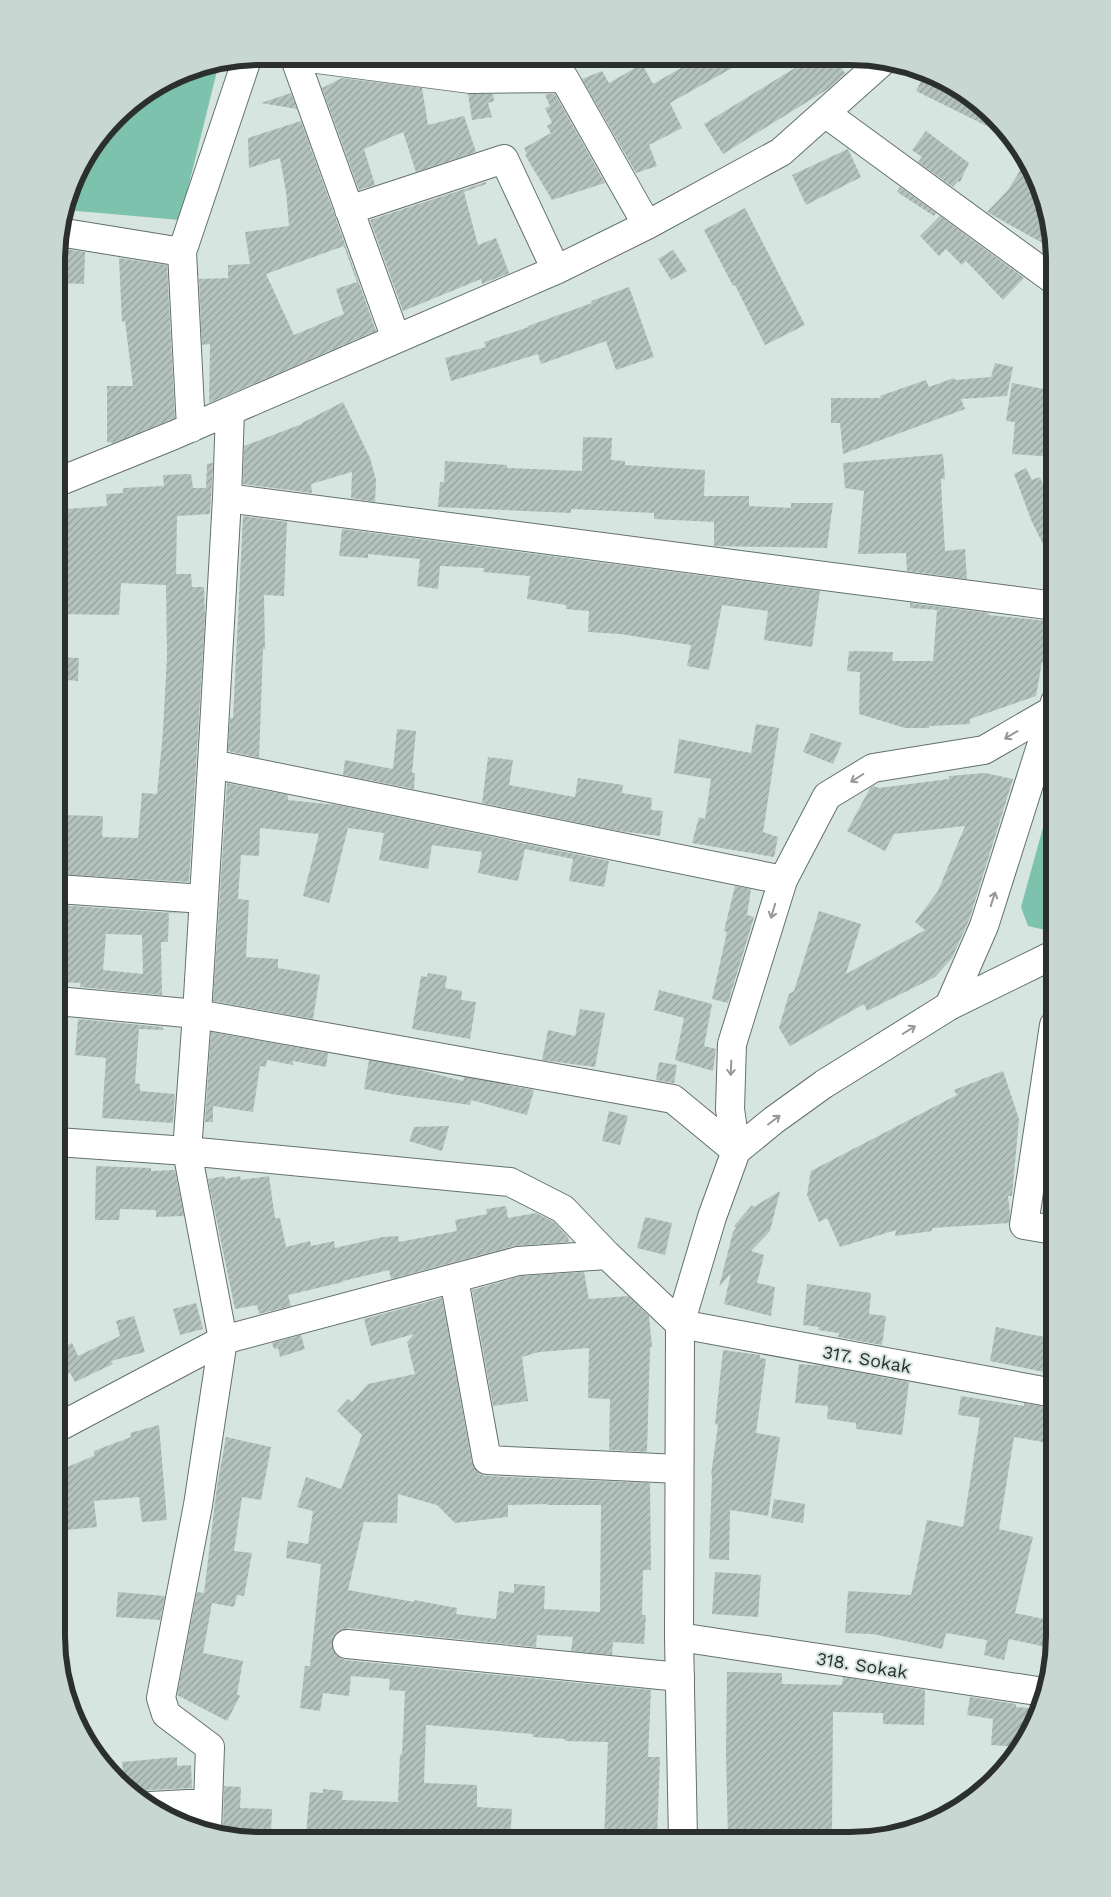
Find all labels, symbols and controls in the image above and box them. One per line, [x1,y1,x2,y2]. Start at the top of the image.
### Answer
one-way arrow [1004,730,1018,740]
one-way arrow [850,773,864,783]
one-way arrow [989,891,998,907]
one-way arrow [768,903,778,919]
one-way arrow [902,1025,916,1035]
one-way arrow [727,1059,736,1075]
one-way arrow [767,1115,780,1126]
street label: 317. Sokak [821,1341,913,1377]
street label: 318. Sokak [815,1647,909,1683]

